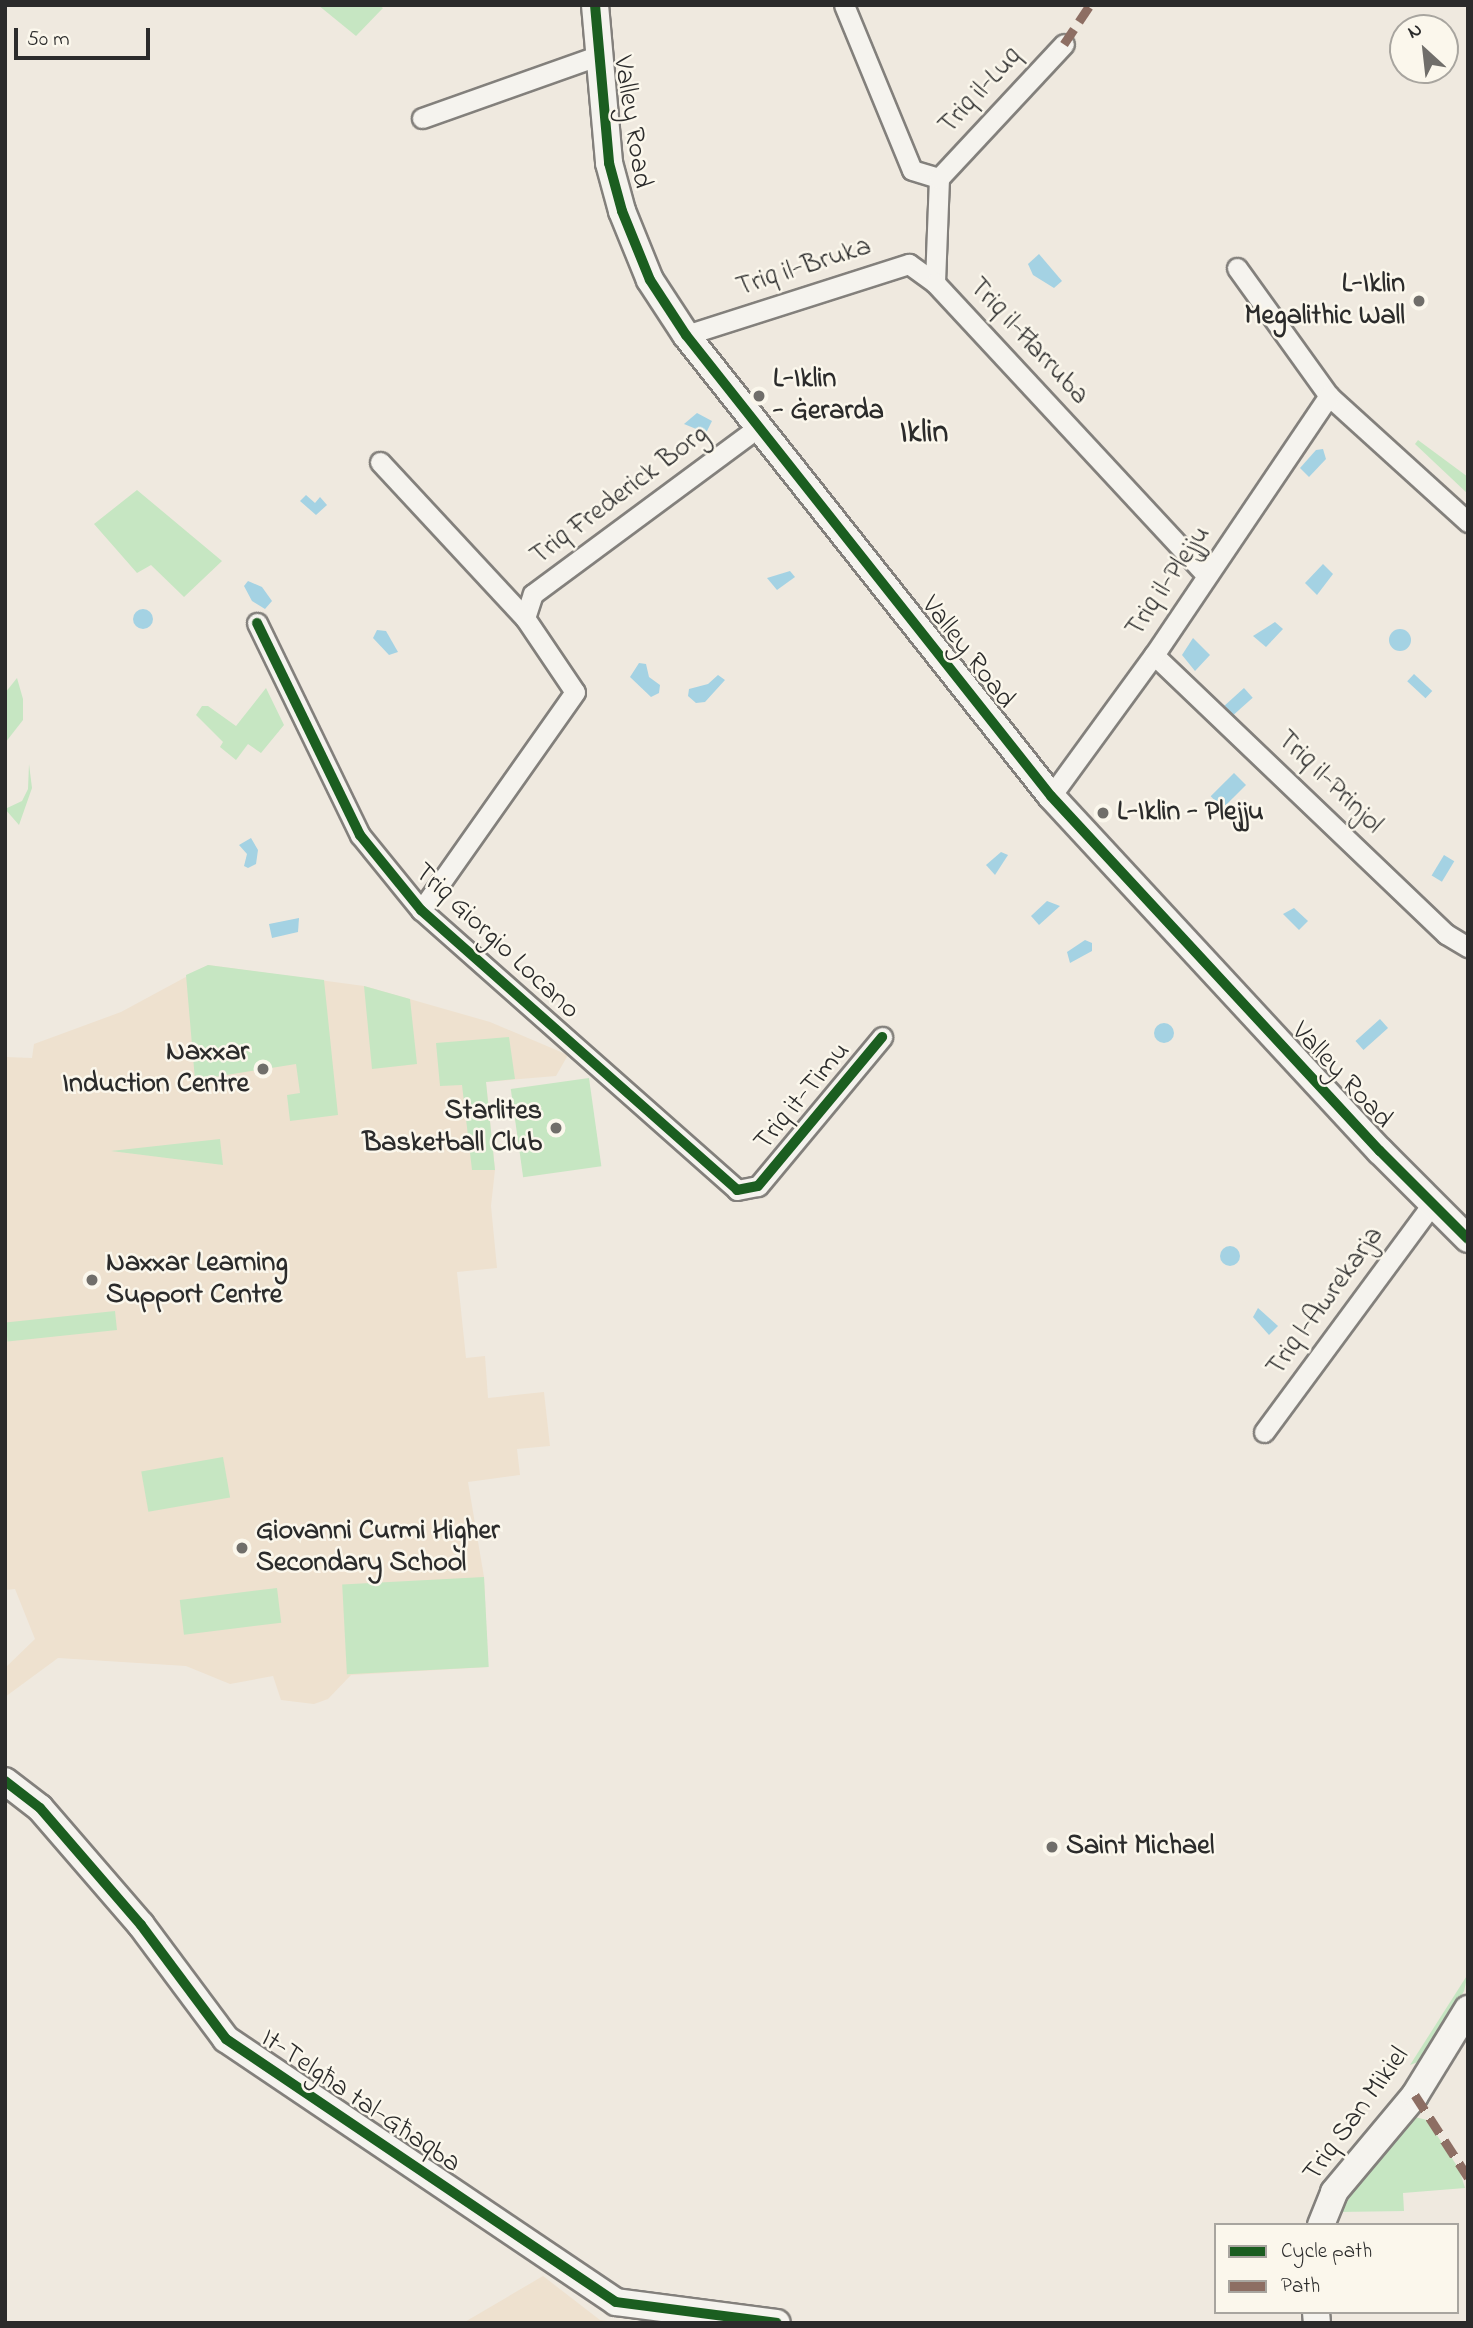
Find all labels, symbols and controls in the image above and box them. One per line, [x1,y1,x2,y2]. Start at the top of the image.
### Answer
scale bar [18,14,154,58]
north arrow [1389,14,1459,84]
text: N [1403,17,1427,47]
text: 50 m [27,25,70,55]
street label: Triq il-Luq [932,42,1030,142]
street label: Valley Road [604,53,658,191]
street label: Triq il-Bruka [732,230,876,306]
place label: L-Iklin Megalithic Wall [1245,268,1405,334]
street label: Triq il-Ħarruba [961,271,1095,413]
marker: L-Iklin Megalithic Wall [1411,293,1427,309]
place label: L-Iklin - Ġerarda [773,363,884,429]
marker: L-Iklin - Ġerarda [751,388,767,404]
district label: Iklin [900,415,948,453]
street label: Triq Frederick Borg [524,418,716,574]
street label: Triq il-Plejju [1119,520,1219,644]
street label: Valley Road [913,590,1021,716]
street label: Triq il-Prinjol [1269,724,1389,842]
place label: L-Iklin - Plejju [1117,796,1264,830]
marker: L-Iklin - Plejju [1095,805,1111,821]
street label: Triq Giorgio Locano [406,857,586,1027]
street label: Valley Road [1283,1016,1399,1136]
place label: Naxxar Induction Centre [62,1036,249,1102]
street label: Triq it-Timu [748,1036,858,1158]
marker: Naxxar Induction Centre [255,1061,271,1077]
place label: Starlites Basketball Club [362,1095,542,1161]
marker: Starlites Basketball Club [548,1120,564,1136]
street label: Triq l-Awrekarja [1260,1220,1392,1384]
place label: Naxxar Learning Support Centre [106,1247,288,1313]
marker: Naxxar Learning Support Centre [84,1272,100,1288]
place label: Giovanni Curmi Higher Secondary School [256,1515,500,1581]
marker: Giovanni Curmi Higher Secondary School [234,1540,250,1556]
place label: Saint Michael [1066,1830,1214,1864]
marker: Saint Michael [1044,1839,1060,1855]
street label: It-Telgħa tal-Għaqba [254,2023,466,2181]
street label: Triq San Mikiel [1297,2041,1417,2189]
legend [1214,2223,1459,2314]
text: Cycle path [1281,2237,1372,2267]
text: Path [1281,2272,1320,2302]

